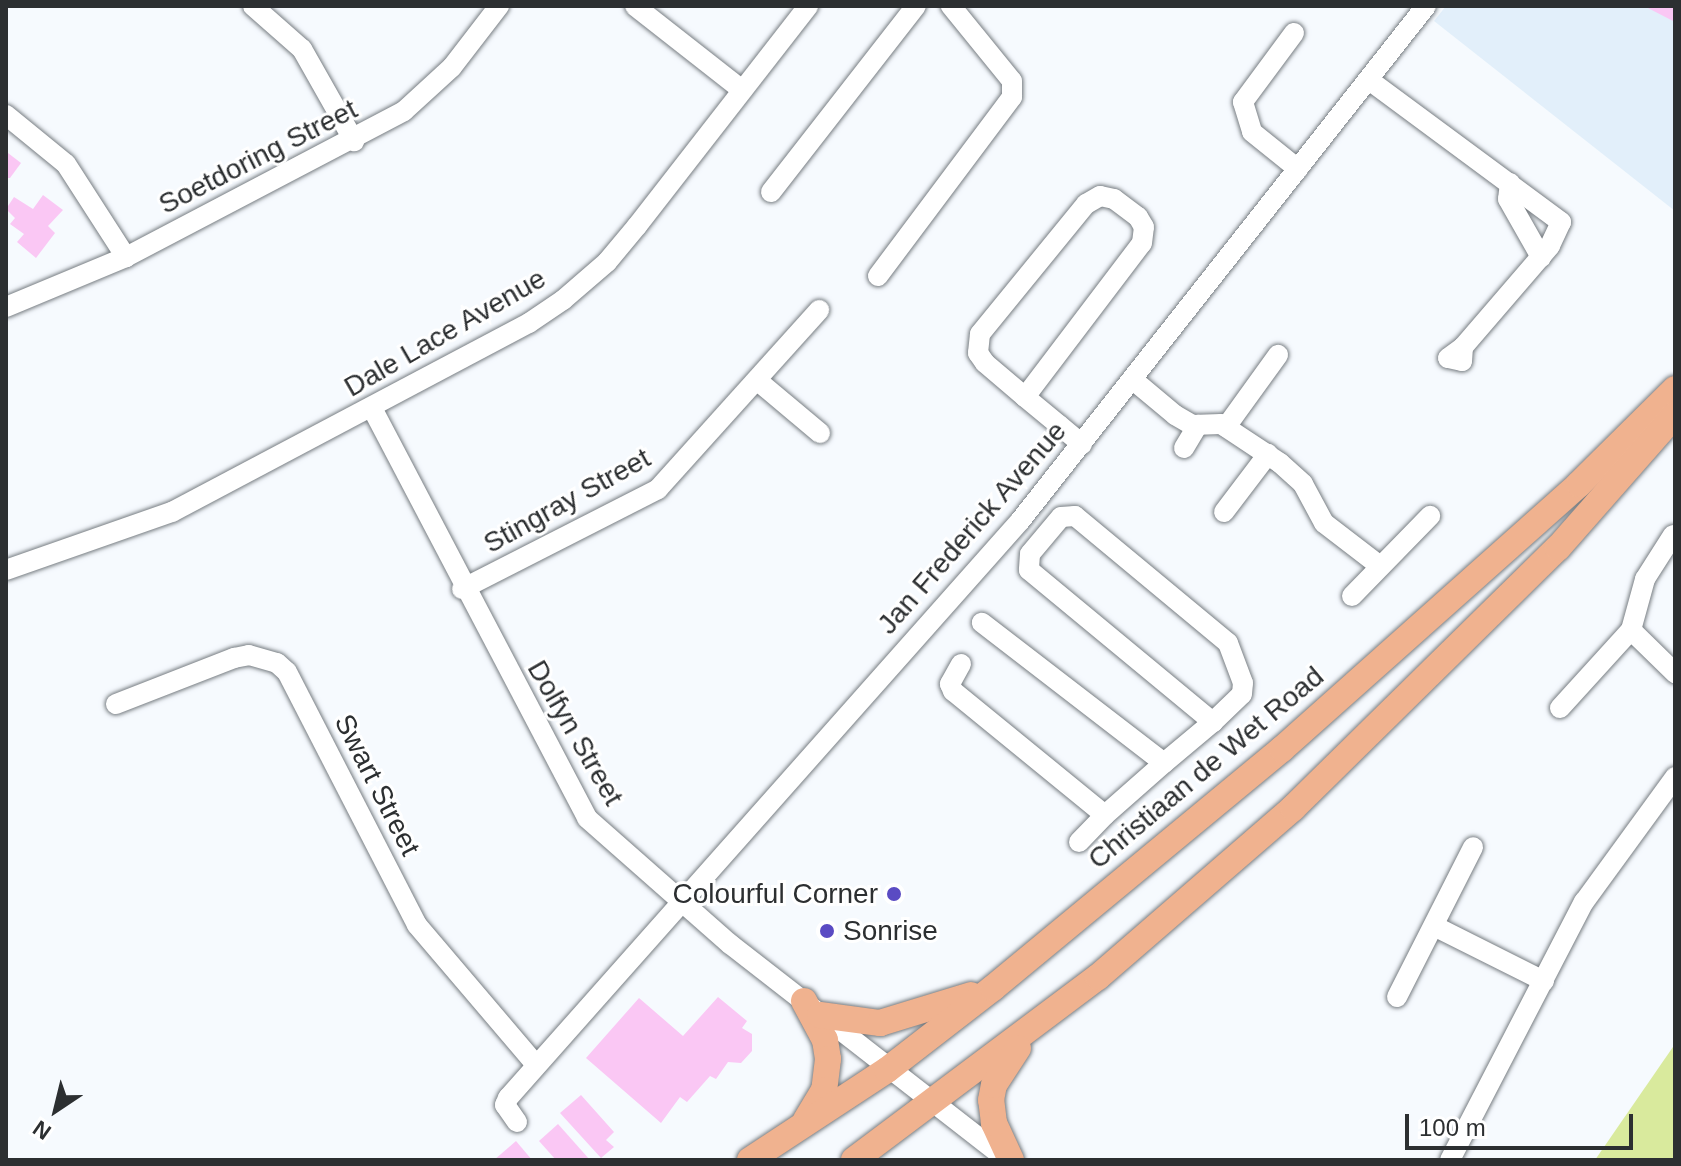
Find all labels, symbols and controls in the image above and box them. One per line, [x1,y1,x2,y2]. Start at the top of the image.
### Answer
street label: Soetdoring Street [153,93,363,221]
street label: Dale Lace Avenue [338,261,552,405]
street label: Jan Frederick Avenue [870,414,1074,642]
street label: Stingray Street [478,441,656,561]
street label: Dolfyn Street [520,655,630,811]
street label: Christiaan de Wet Road [1082,660,1330,876]
street label: Swart Street [327,709,427,861]
place label: Colourful Corner [673,877,878,911]
marker: Colourful Corner [885,885,903,903]
place label: Sonrise [843,914,938,948]
marker: Sonrise [818,922,836,940]
north arrow [16,1070,96,1150]
scale bar [1409,1098,1637,1148]
text: 100 m [1419,1114,1486,1141]
text: N [28,1115,56,1145]

